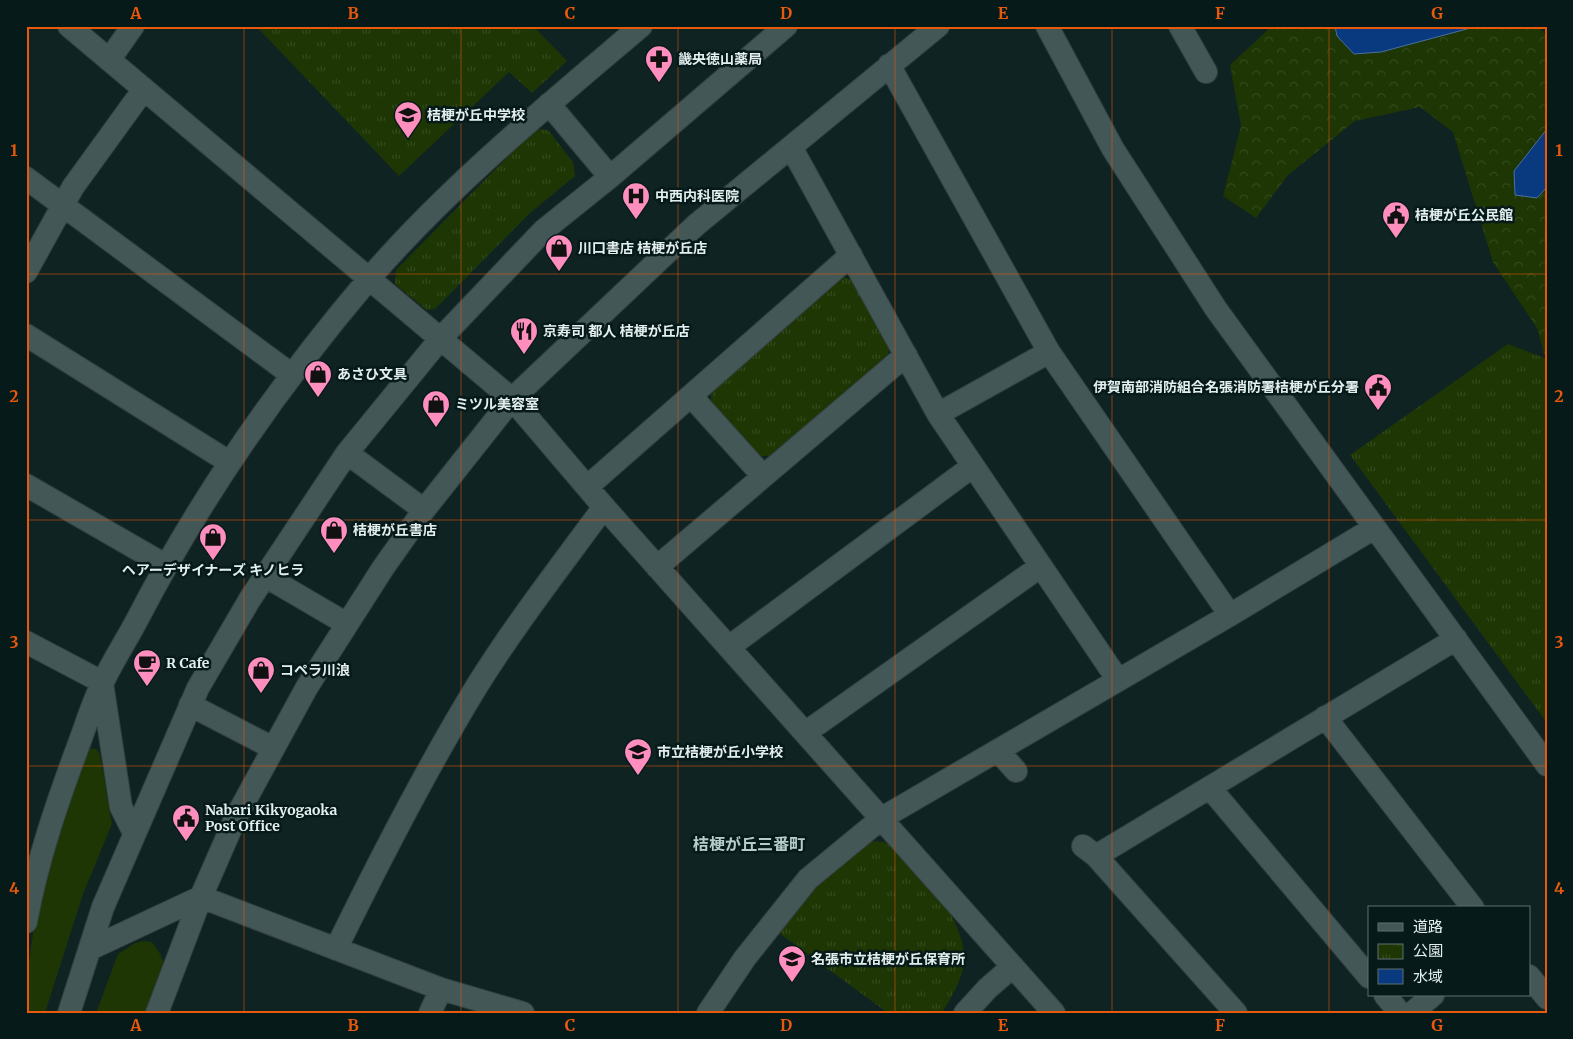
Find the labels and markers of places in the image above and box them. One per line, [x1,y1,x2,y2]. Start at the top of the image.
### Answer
pharmacy icon: 畿央徳山薬局 [644,44,674,83]
place label: 畿央徳山薬局 [678,50,762,68]
school or university icon: 桔梗が丘中学校 [393,100,423,139]
place label: 桔梗が丘中学校 [427,106,525,124]
hospital icon: 中西内科医院 [621,181,651,220]
place label: 中西内科医院 [655,187,739,205]
public building icon: 桔梗が丘公民館 [1381,200,1411,239]
place label: 桔梗が丘公民館 [1415,206,1513,224]
shop icon: 川口書店 桔梗が丘店 [544,233,574,272]
place label: 川口書店 桔梗が丘店 [578,239,707,257]
restaurant icon: 京寿司 都人 桔梗が丘店 [509,316,539,355]
place label: 京寿司 都人 桔梗が丘店 [543,322,690,340]
shop icon: あさひ文具 [303,359,333,398]
place label: あさひ文具 [337,365,407,383]
public building icon: 伊賀南部消防組合名張消防署桔梗が丘分署 [1363,372,1393,411]
place label: 伊賀南部消防組合名張消防署桔梗が丘分署 [1093,378,1359,396]
shop icon: ミツル美容室 [421,389,451,428]
place label: ミツル美容室 [455,395,539,413]
shop icon: 桔梗が丘書店 [319,515,349,554]
place label: 桔梗が丘書店 [353,521,437,539]
shop icon: ヘアーデザイナーズ キノヒラ [198,522,228,561]
place label: ヘアーデザイナーズ キノヒラ [122,561,304,579]
cafe icon: R Cafe [132,648,162,687]
place label: R Cafe [166,654,210,672]
shop icon: コペラ川浪 [246,655,276,694]
place label: コペラ川浪 [280,661,350,679]
school or university icon: 市立桔梗が丘小学校 [623,737,653,776]
place label: 市立桔梗が丘小学校 [657,743,783,761]
place label: Nabari Kikyogaoka Post Office [205,801,337,835]
public building icon: Nabari Kikyogaoka Post Office [171,803,201,842]
school or university icon: 名張市立桔梗が丘保育所 [777,944,807,983]
place label: 名張市立桔梗が丘保育所 [811,950,965,968]

